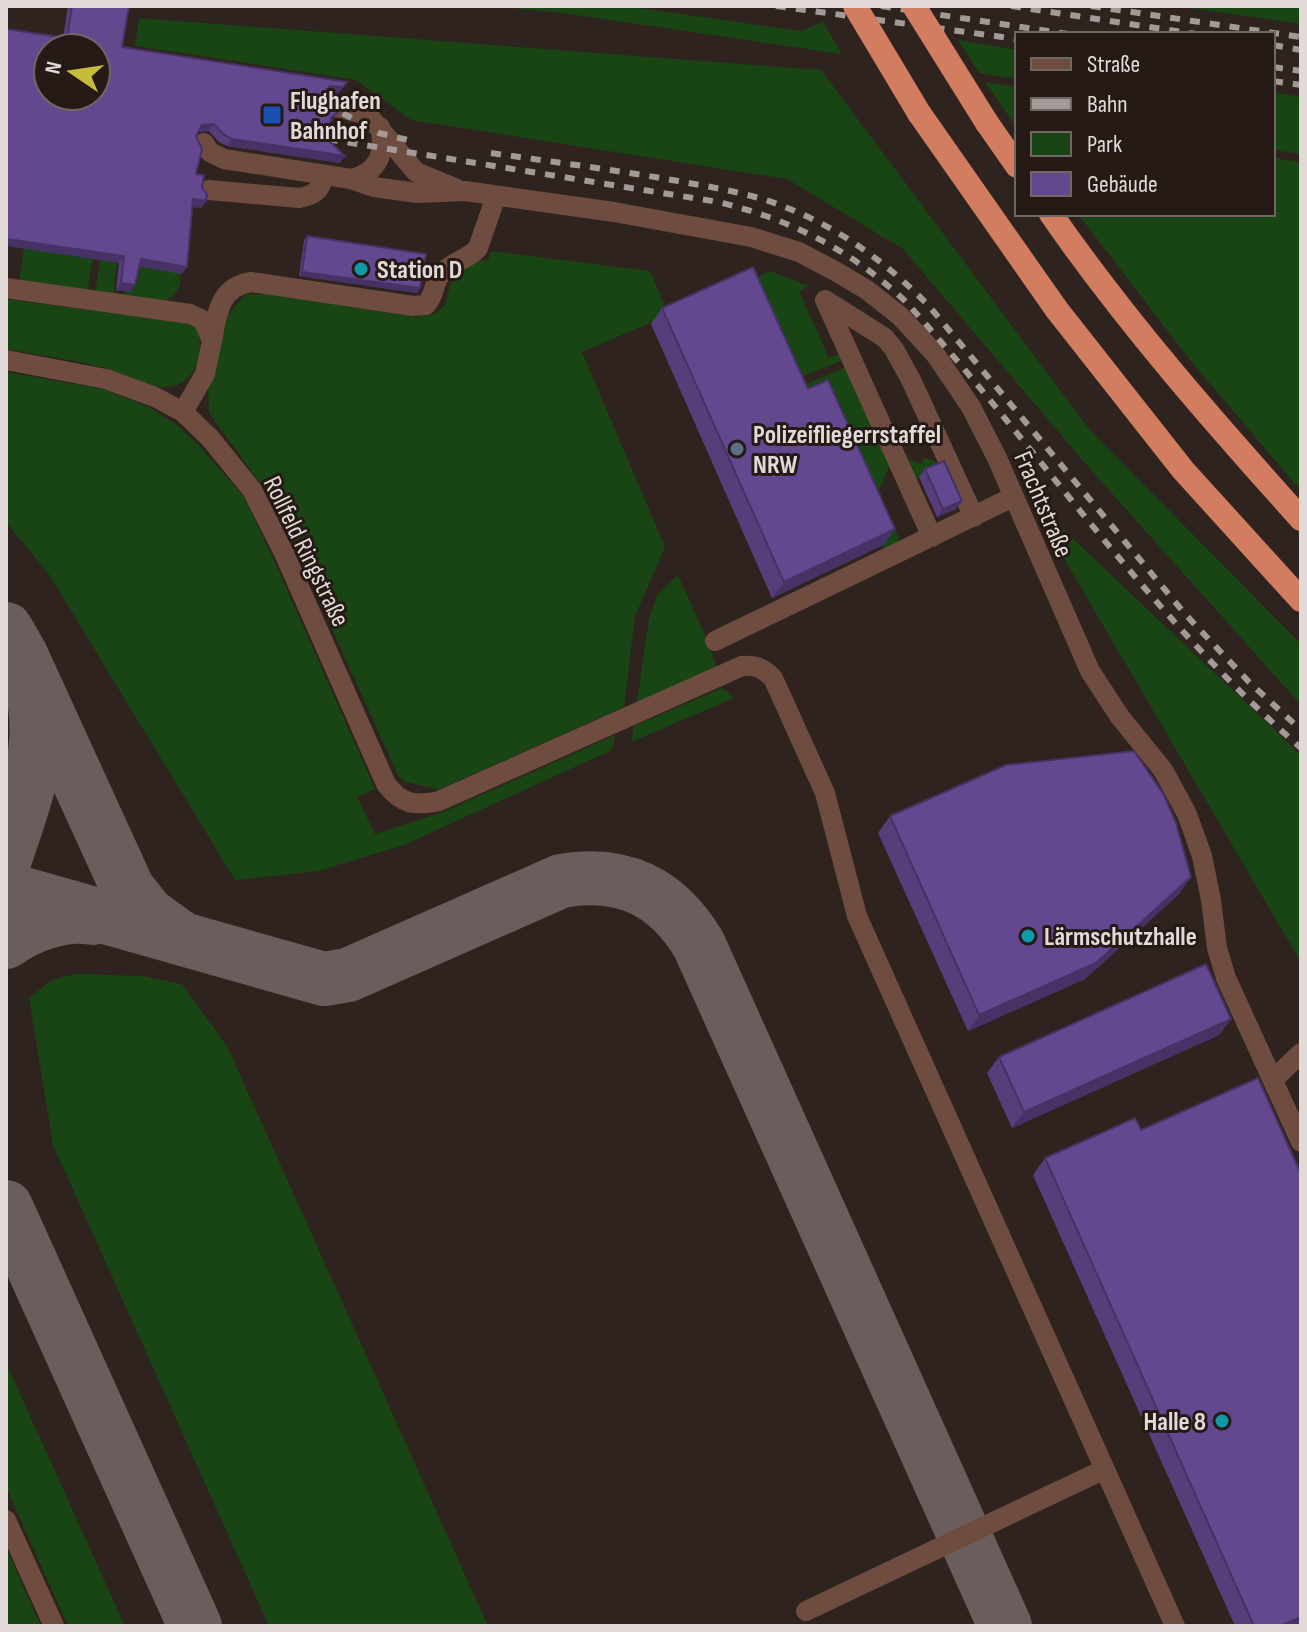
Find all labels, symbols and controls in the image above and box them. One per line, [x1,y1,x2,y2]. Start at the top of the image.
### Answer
north arrow [32,32,112,112]
legend [1015,32,1275,216]
text: Straße [1087,50,1140,79]
text: N [39,59,68,77]
place label: Flughafen Bahnhof [290,86,381,147]
text: Bahn [1087,90,1128,119]
marker: Flughafen Bahnhof [261,104,283,126]
text: Park [1087,130,1122,159]
text: Gebäude [1087,170,1158,199]
place label: Station D [377,255,462,286]
marker: Station D [352,260,370,278]
place label: Polizeifliegerrstaffel NRW [753,420,941,481]
marker: Polizeifliegerrstaffel NRW [728,440,746,458]
street label: Frachtstraße [1006,447,1079,562]
street label: Rollfeld Ringstraße [256,471,355,632]
place label: Lärmschutzhalle [1044,922,1197,953]
marker: Lärmschutzhalle [1019,927,1037,945]
place label: Halle 8 [1144,1407,1206,1438]
marker: Halle 8 [1213,1412,1231,1430]

